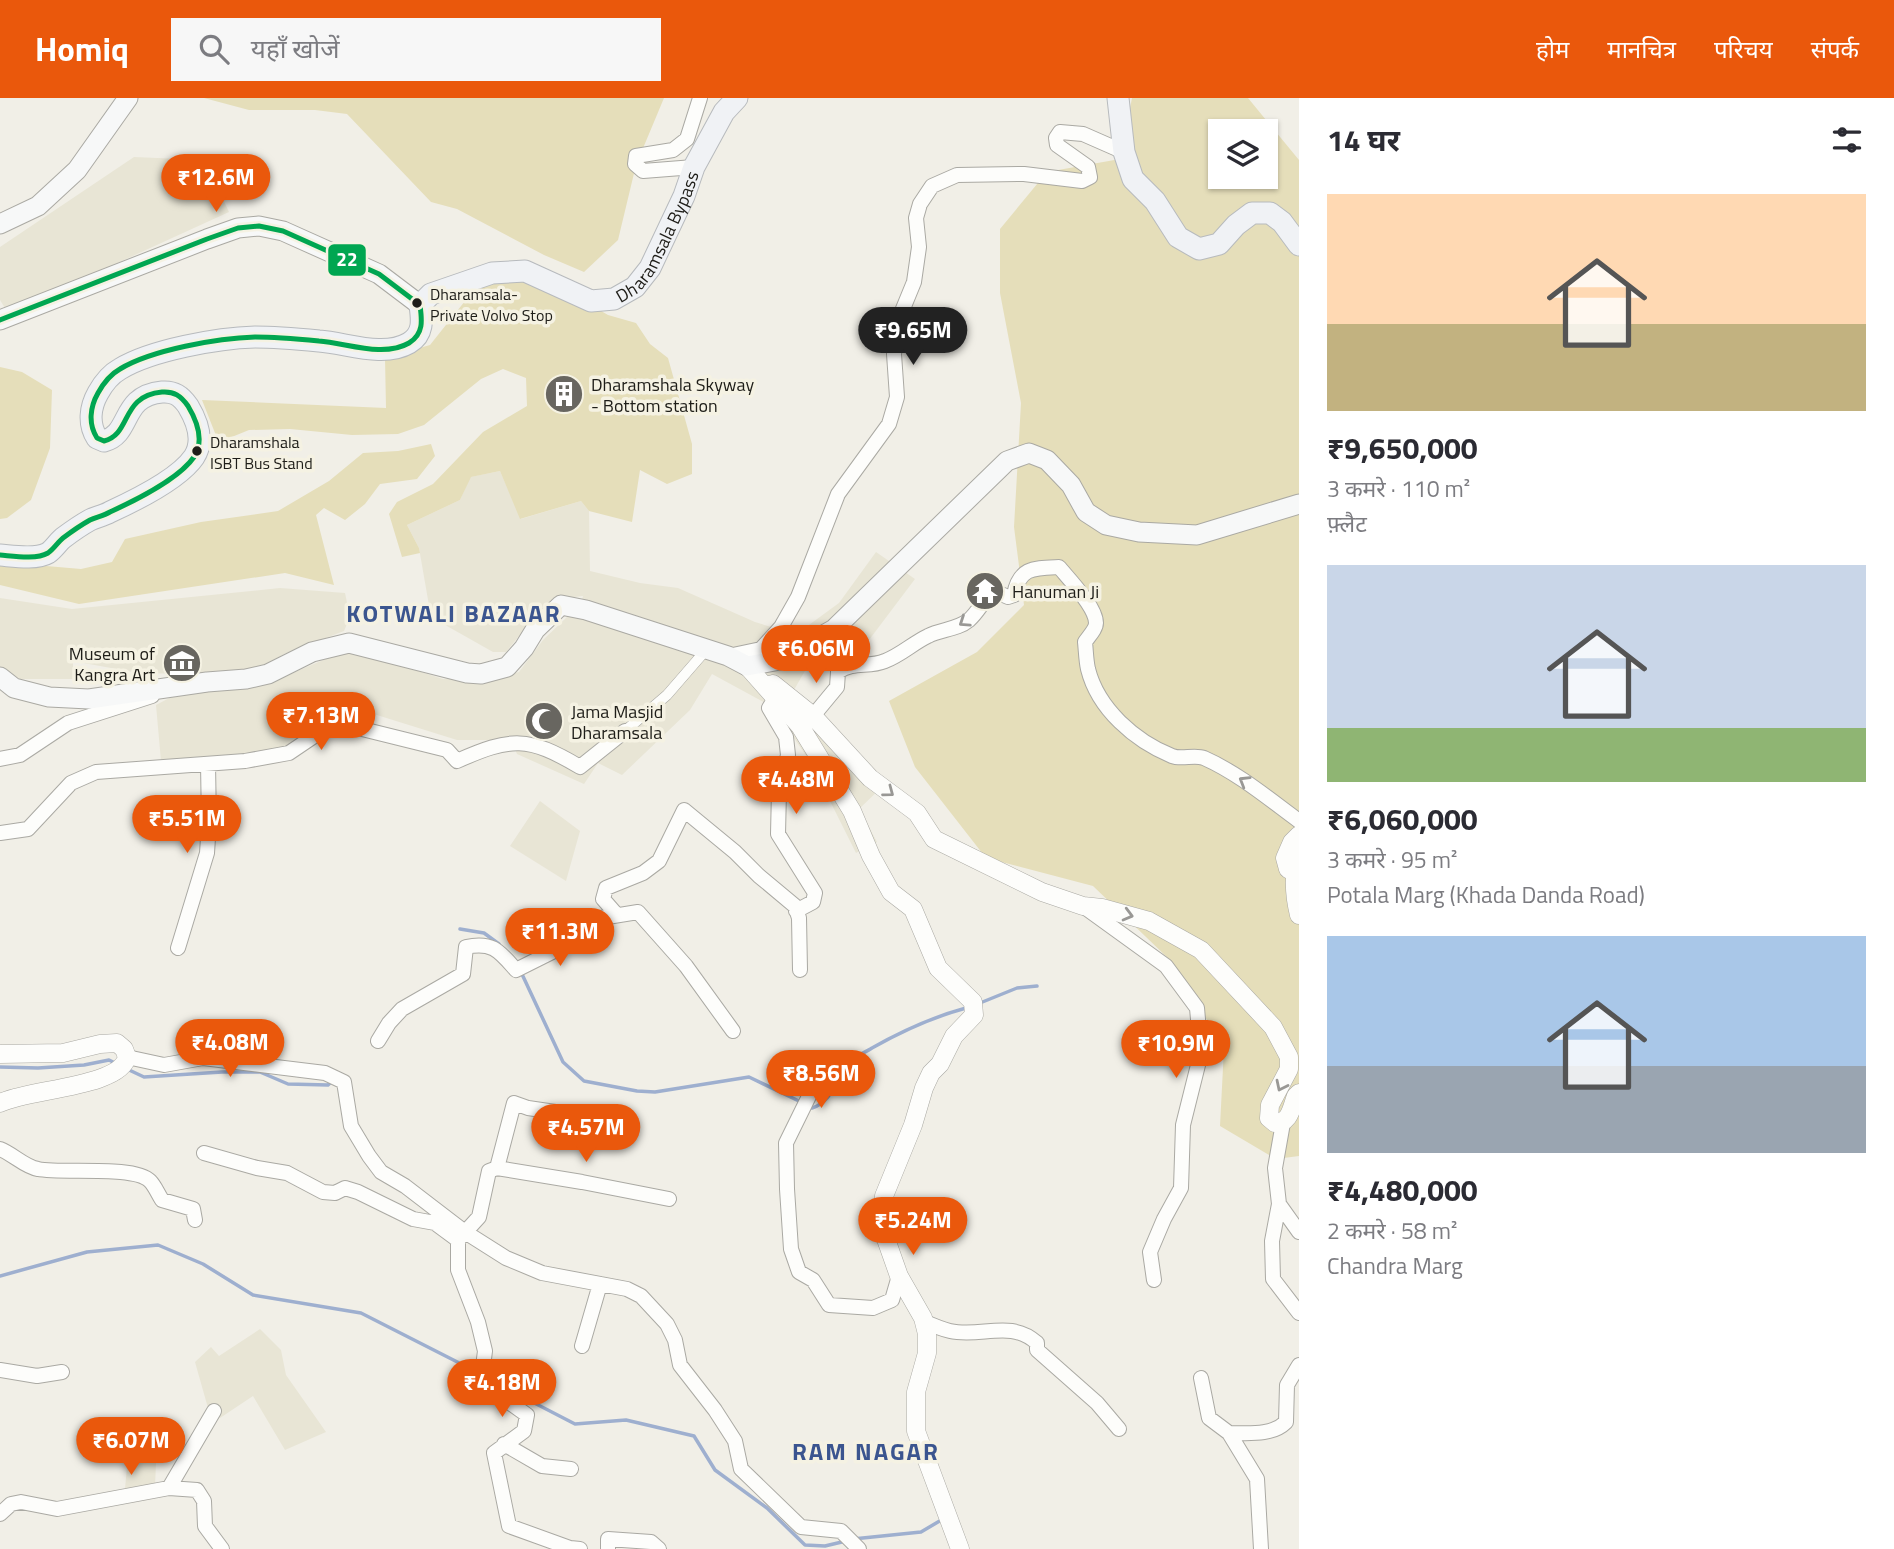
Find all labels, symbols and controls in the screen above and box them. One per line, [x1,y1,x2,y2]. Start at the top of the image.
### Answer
search box [171,18,661,81]
text: Homiq [35,24,129,74]
text: यहाँ खोजें [251,29,339,68]
icon: search [195,30,233,68]
text: होम [1536,31,1569,67]
text: मानचित्र [1607,31,1676,67]
text: परिचय [1714,31,1773,67]
text: संपर्क [1811,31,1859,67]
text: 14 घर [1327,117,1400,163]
map controls [1208,119,1278,189]
button: layers [1208,119,1278,189]
icon: filters [1828,121,1866,159]
pin: ₹12.6M [159,155,273,214]
text: ₹12.6M [177,159,255,194]
street label: Dharamsala Bypass [610,167,705,309]
icon: home [1534,240,1660,366]
line badge: 22 [327,243,367,277]
text: 22 [336,244,358,273]
place label: Dharamsala- Private Volvo Stop [430,282,553,327]
marker: Dharamsala- Private Volvo Stop [410,296,424,310]
pin: ₹9.65M [856,308,970,367]
text: ₹9.65M [874,312,952,347]
place label: Dharamshala Skyway - Bottom station [591,371,754,419]
building icon: Dharamshala Skyway - Bottom station [543,373,585,415]
text: ₹9,650,000 [1327,425,1478,471]
place label: Dharamshala ISBT Bus Stand [210,430,313,475]
marker: Dharamshala ISBT Bus Stand [190,444,204,458]
text: 3 कमरे · 110 m² [1327,471,1470,506]
text: फ़्लैट [1327,506,1367,541]
temple icon: Hanuman Ji [964,570,1006,612]
place label: Hanuman Ji [1012,578,1099,605]
district label: KOTWALI BAZAAR [346,595,562,631]
icon: home [1534,611,1660,737]
one-way arrow [958,614,971,627]
pin: ₹6.06M [759,626,873,685]
text: ₹6.06M [777,630,855,665]
place label: Museum of Kangra Art [69,640,156,688]
museum icon: Museum of Kangra Art [161,642,203,684]
pin: ₹7.13M [264,692,378,752]
text: ₹7.13M [282,697,360,732]
place label: Jama Masjid Dharamsala [571,698,663,746]
mosque icon: Jama Masjid Dharamsala [523,700,565,742]
pin: ₹4.48M [739,756,853,816]
text: ₹4.48M [757,761,835,796]
one-way arrow [1238,776,1251,789]
one-way arrow [881,784,893,797]
pin: ₹5.51M [130,796,244,855]
text: ₹6,060,000 [1327,796,1478,842]
text: ₹5.51M [148,800,226,835]
text: 3 कमरे · 95 m² [1327,842,1457,877]
text: Potala Marg (Khada Danda Road) [1327,877,1645,912]
one-way arrow [1122,907,1134,921]
pin: ₹11.3M [503,908,617,968]
text: ₹11.3M [521,913,599,948]
icon: home [1534,982,1660,1108]
pin: ₹4.08M [173,1020,287,1079]
pin: ₹10.9M [1119,1020,1233,1080]
text: ₹4.08M [191,1024,269,1059]
text: ₹10.9M [1137,1025,1215,1060]
pin: ₹8.56M [764,1051,878,1110]
text: ₹8.56M [782,1055,860,1090]
one-way arrow [1275,1079,1289,1091]
pin: ₹4.57M [529,1104,643,1164]
text: ₹4.57M [547,1109,625,1144]
text: ₹4,480,000 [1327,1167,1478,1213]
pin: ₹5.24M [856,1198,970,1257]
text: ₹5.24M [874,1202,952,1237]
text: 2 कमरे · 58 m² [1327,1213,1457,1248]
text: Chandra Marg [1327,1248,1463,1283]
pin: ₹4.18M [445,1360,559,1419]
text: ₹4.18M [463,1364,541,1399]
pin: ₹6.07M [74,1418,188,1477]
text: ₹6.07M [92,1422,170,1457]
district label: RAM NAGAR [792,1433,940,1469]

